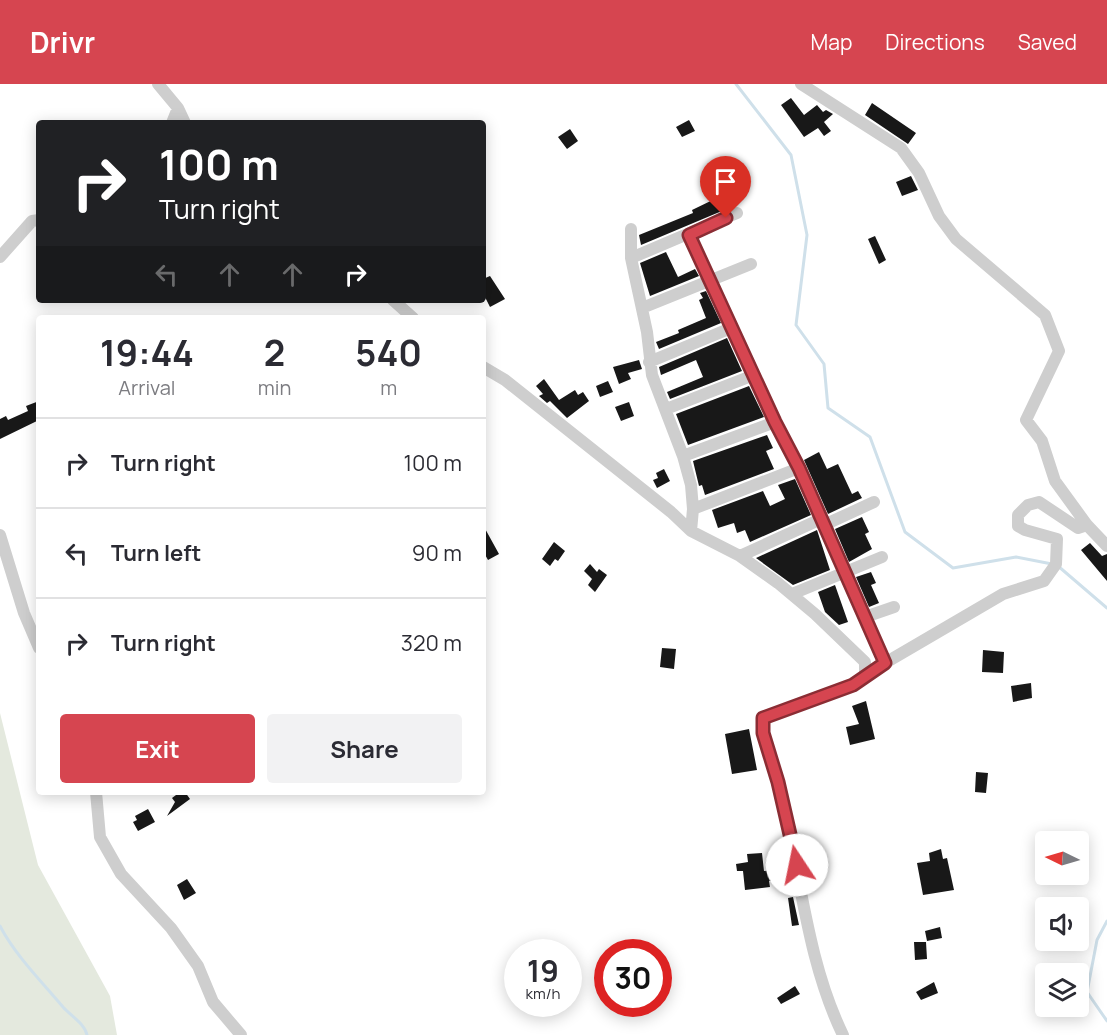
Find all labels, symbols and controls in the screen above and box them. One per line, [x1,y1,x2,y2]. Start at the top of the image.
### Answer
text: Drivr [30,23,95,61]
text: Map [811,28,852,56]
text: Directions [885,28,985,56]
text: Saved [1018,28,1077,56]
text: 100 m [159,135,279,193]
icon: right [60,144,138,222]
pin [700,156,751,218]
icon: arrive [709,165,742,198]
text: Turn right [159,190,280,227]
icon: left [150,258,183,291]
icon: ahead [213,258,246,291]
icon: ahead [276,258,309,291]
icon: right [339,258,372,291]
text: 19:44 [100,328,194,377]
text: 2 [264,328,285,377]
text: 540 [355,328,422,377]
text: Arrival [118,374,175,401]
text: min [258,374,291,401]
text: m [380,374,397,401]
icon: right [60,447,93,480]
text: Turn right [111,448,216,478]
text: 100 m [404,448,462,478]
icon: left [60,537,93,570]
text: Turn left [111,538,201,568]
text: 90 m [412,538,462,568]
icon: right [60,627,93,660]
text: Turn right [111,628,216,658]
text: 320 m [401,628,462,658]
button: Exit [60,714,255,783]
button: Share [267,714,462,783]
north arrow [1035,831,1089,885]
map controls [1035,831,1089,1017]
position arrow [765,833,829,897]
button: sound [1035,897,1089,951]
speed limit sign: 30 [594,939,672,1017]
text: 19 [527,950,559,991]
button: layers [1035,963,1089,1017]
text: km/h [526,983,560,1004]

